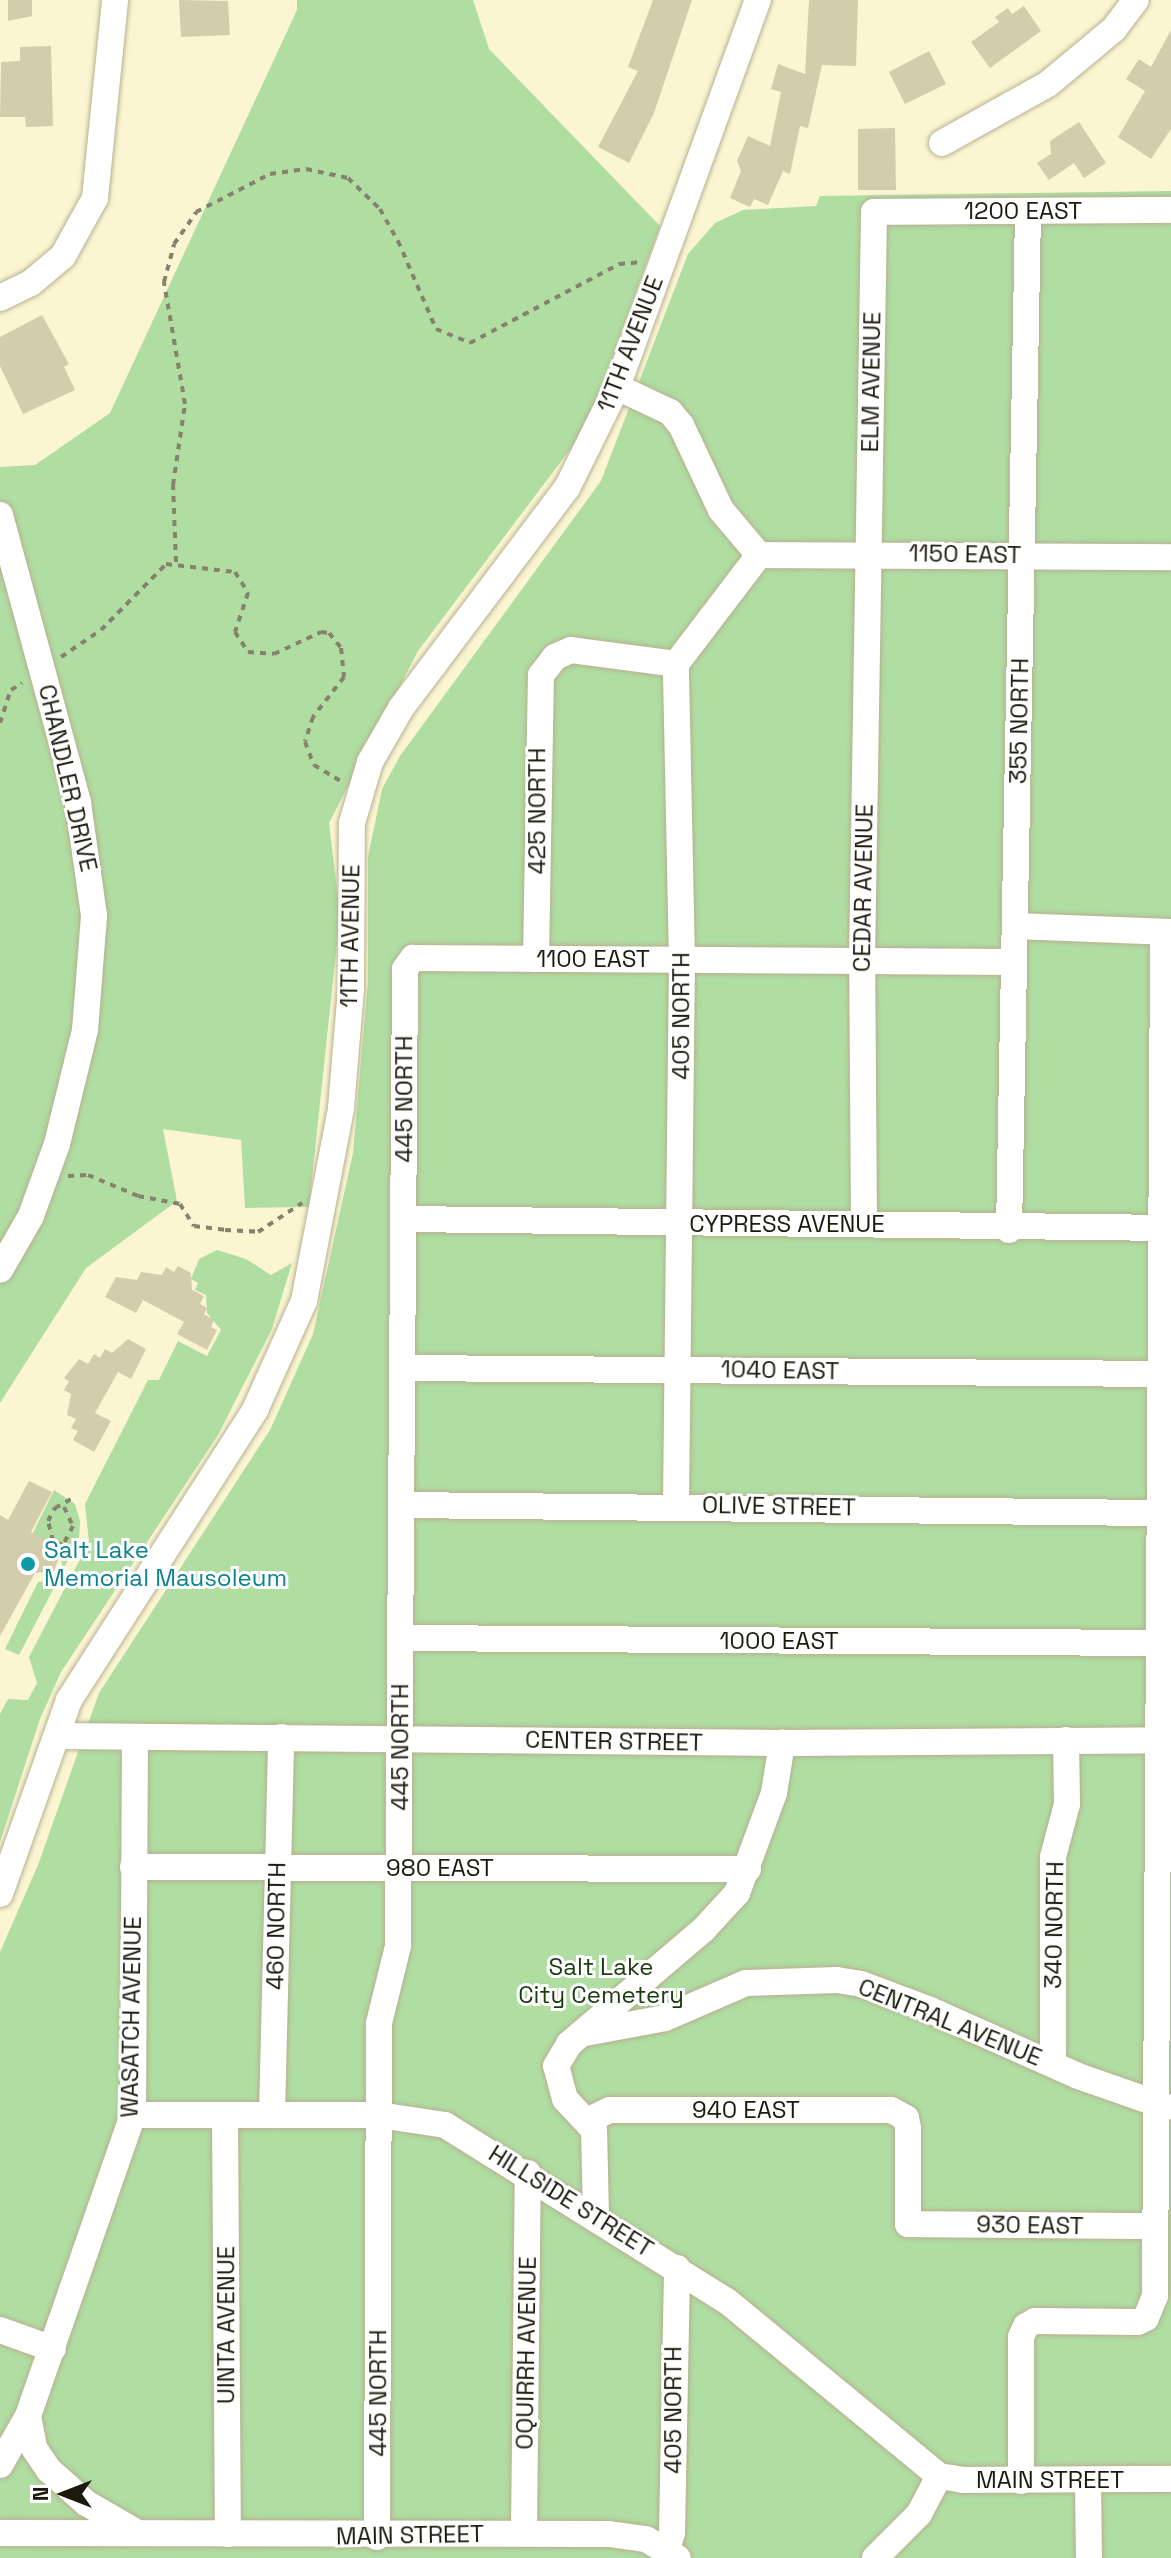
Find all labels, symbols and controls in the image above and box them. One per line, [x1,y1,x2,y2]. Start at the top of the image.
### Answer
street label: 1200 EAST [964,197,1082,225]
street label: 11TH AVENUE [591,272,669,416]
street label: ELM AVENUE [855,311,887,453]
street label: 1150 EAST [908,539,1022,569]
street label: 355 NORTH [1004,658,1034,784]
street label: CHANDLER DRIVE [32,682,104,874]
street label: 425 NORTH [523,748,551,874]
street label: CEDAR AVENUE [847,803,879,973]
street label: 11TH AVENUE [334,864,366,1008]
street label: 1100 EAST [536,945,650,973]
street label: 405 NORTH [667,952,695,1080]
street label: 445 NORTH [390,1035,418,1163]
street label: CYPRESS AVENUE [689,1210,885,1238]
street label: 1040 EAST [720,1355,840,1385]
street label: OLIVE STREET [702,1490,856,1522]
place label: Salt Lake Memorial Mausoleum [44,1536,287,1592]
marker: Salt Lake Memorial Mausoleum [19,1555,37,1573]
street label: 1000 EAST [719,1627,839,1655]
street label: 445 NORTH [386,1683,414,1811]
street label: CENTER STREET [525,1725,703,1757]
street label: 980 EAST [386,1854,494,1882]
street label: 340 NORTH [1038,1861,1070,1989]
street label: 460 NORTH [260,1862,292,1990]
street label: WASATCH AVENUE [115,1916,147,2118]
park label: Salt Lake City Cemetery [518,1953,684,2009]
street label: CENTRAL AVENUE [854,1972,1046,2072]
street label: 940 EAST [692,2096,800,2124]
street label: HILLSIDE STREET [484,2139,658,2263]
street label: 930 EAST [976,2210,1084,2240]
street label: UINTA AVENUE [212,2245,240,2405]
street label: OQUIRRH AVENUE [510,2256,542,2450]
street label: 445 NORTH [364,2329,392,2457]
street label: 405 NORTH [659,2346,687,2474]
north arrow [24,2454,104,2534]
street label: MAIN STREET [976,2466,1124,2494]
text: N [26,2487,54,2501]
street label: MAIN STREET [336,2519,484,2551]

